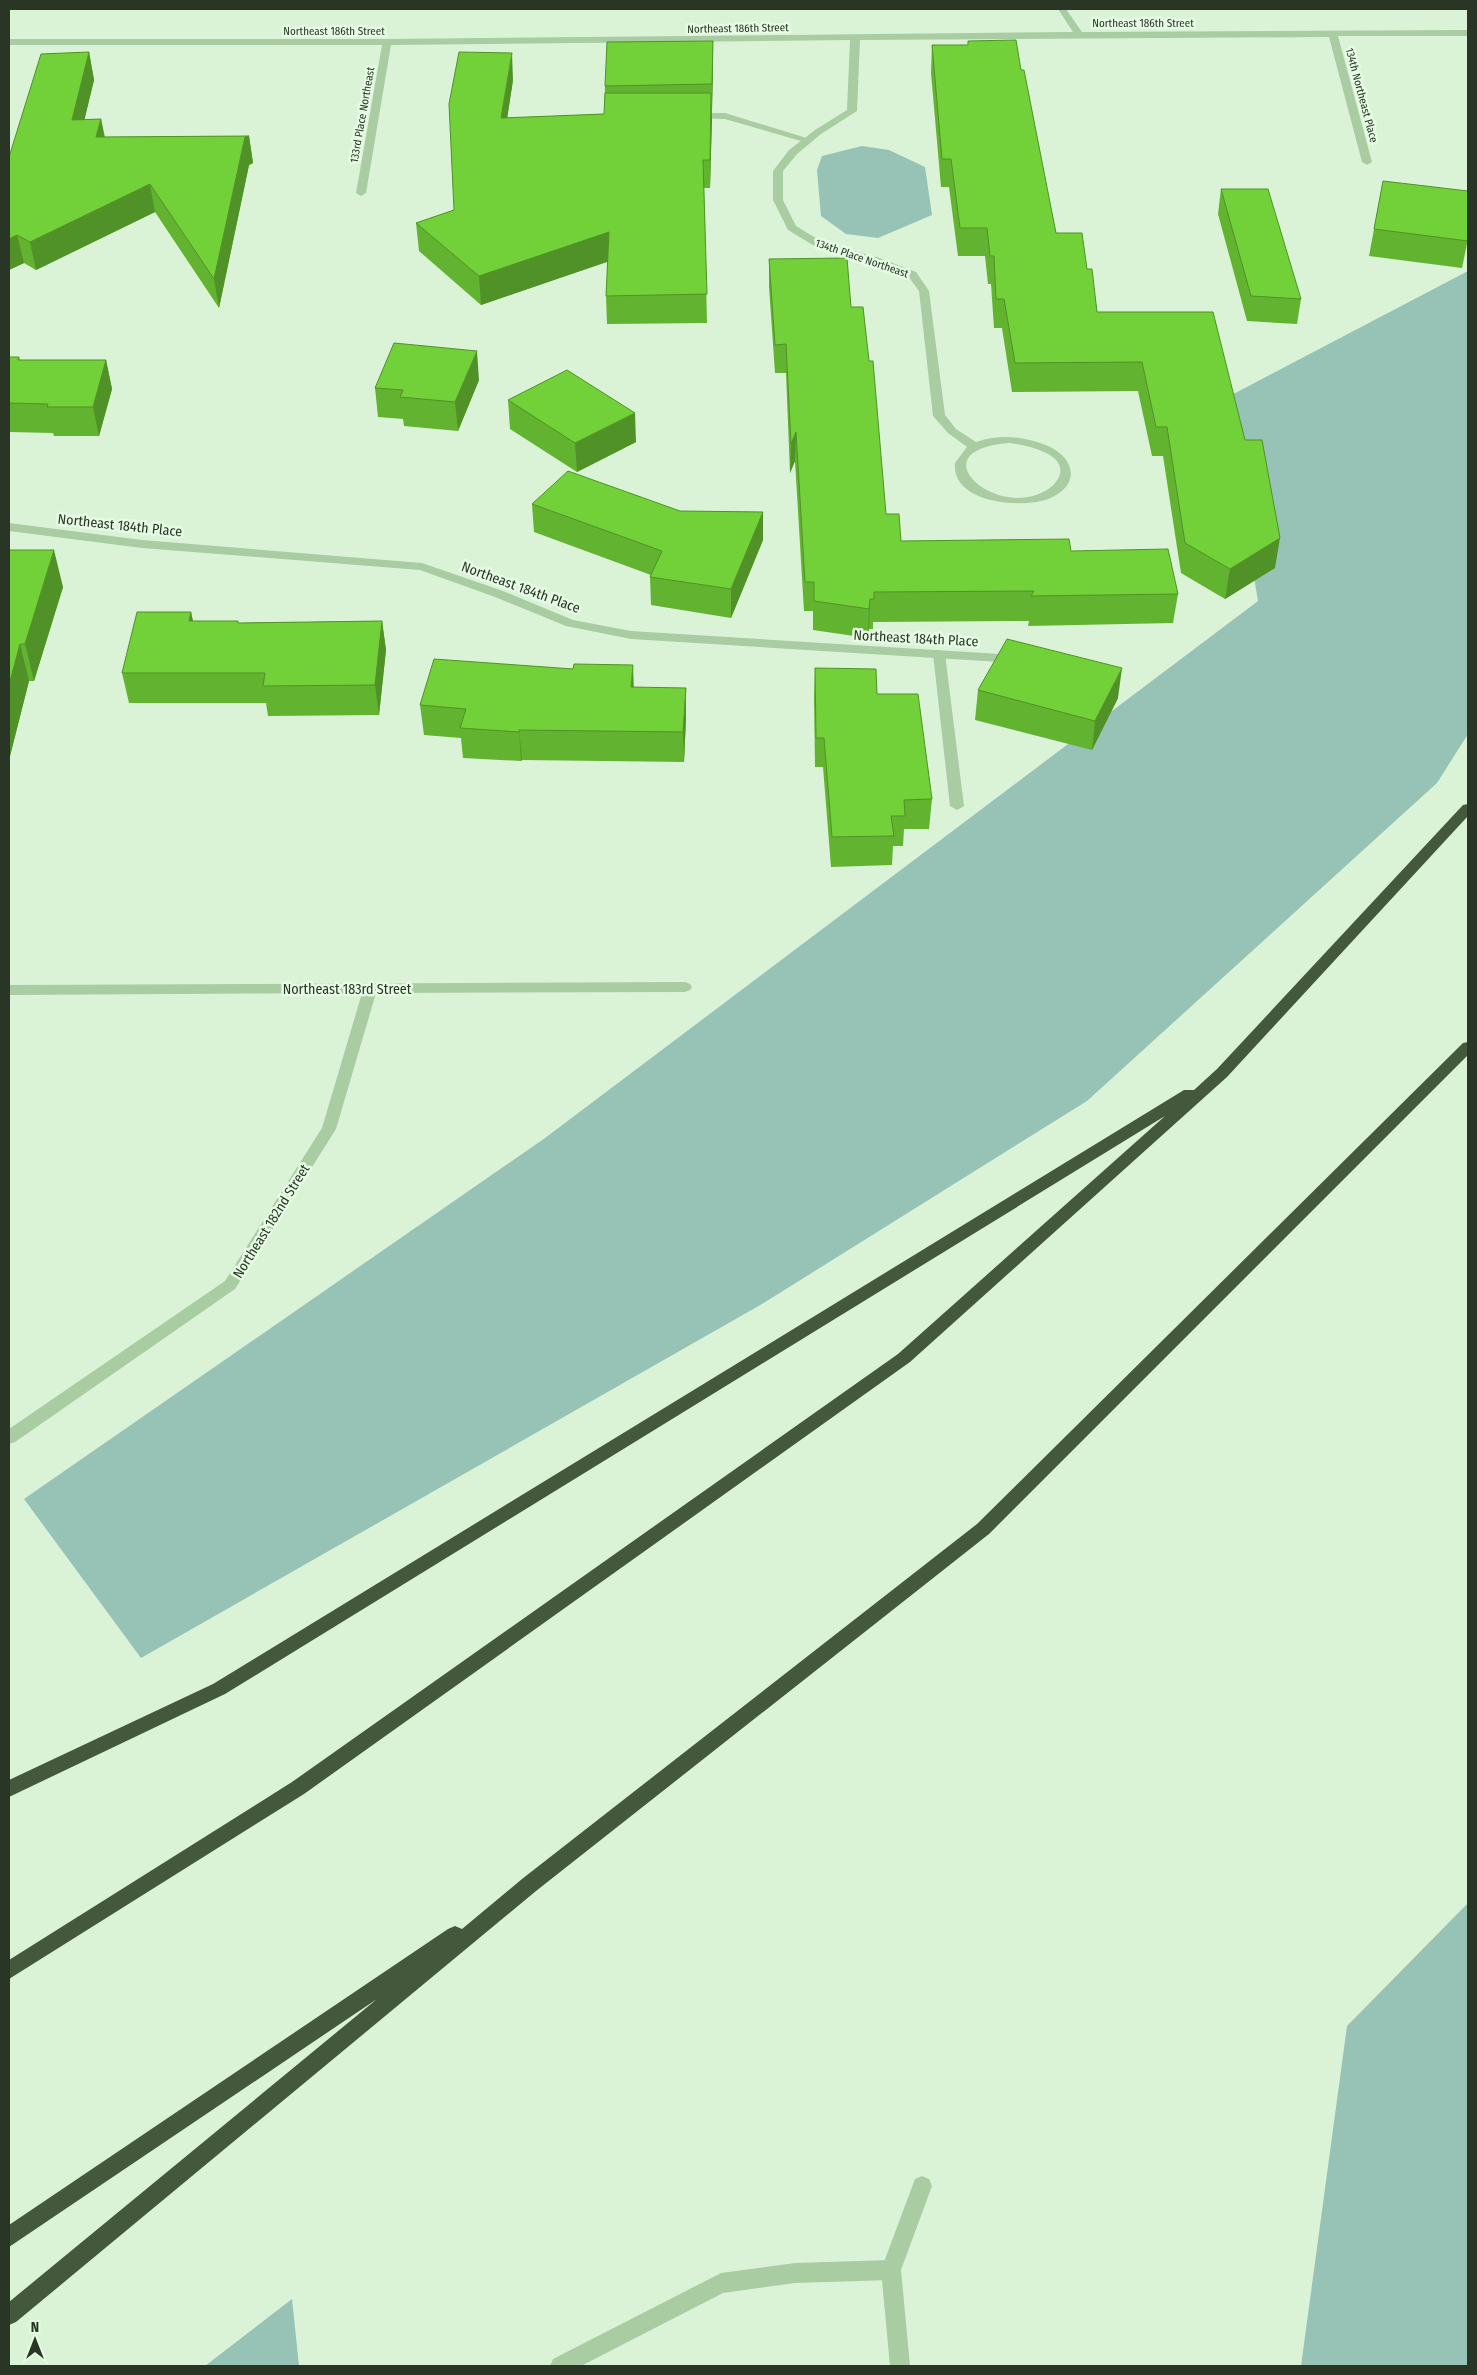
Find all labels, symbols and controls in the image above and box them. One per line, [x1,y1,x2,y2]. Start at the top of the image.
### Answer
street label: Northeast 186th Street [1092,17,1194,30]
street label: Northeast 186th Street [687,21,789,36]
street label: Northeast 186th Street [283,25,385,38]
street label: 134th Northeast Place [1343,46,1380,144]
street label: 133rd Place Northeast [348,66,377,164]
street label: 134th Place Northeast [814,236,910,281]
street label: Northeast 184th Place [57,511,183,540]
street label: Northeast 184th Place [459,558,582,617]
street label: Northeast 184th Place [853,627,979,650]
street label: Northeast 183rd Street [283,981,412,998]
street label: Northeast 182nd Street [229,1161,314,1281]
north arrow [10,2315,60,2365]
text: N [31,2319,39,2336]

